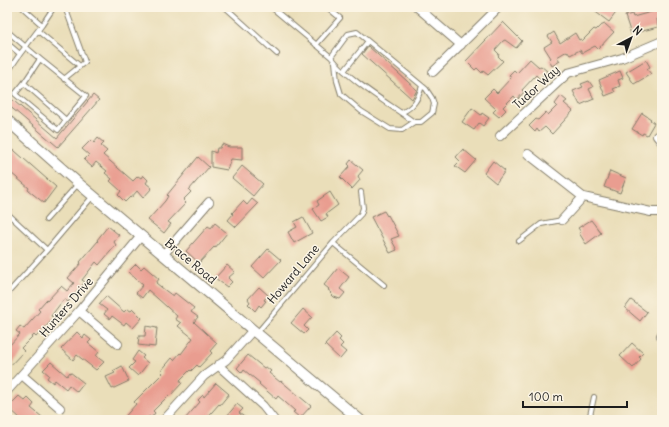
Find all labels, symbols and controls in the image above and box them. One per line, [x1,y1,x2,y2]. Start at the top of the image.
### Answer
north arrow [611,18,651,58]
text: N [630,23,645,38]
street label: Tudor Way [509,62,563,112]
street label: Brace Road [162,235,220,287]
street label: Howard Lane [264,241,322,307]
street label: Hunters Drive [36,274,96,340]
scale bar [523,383,627,409]
text: 100 m [529,389,563,404]

